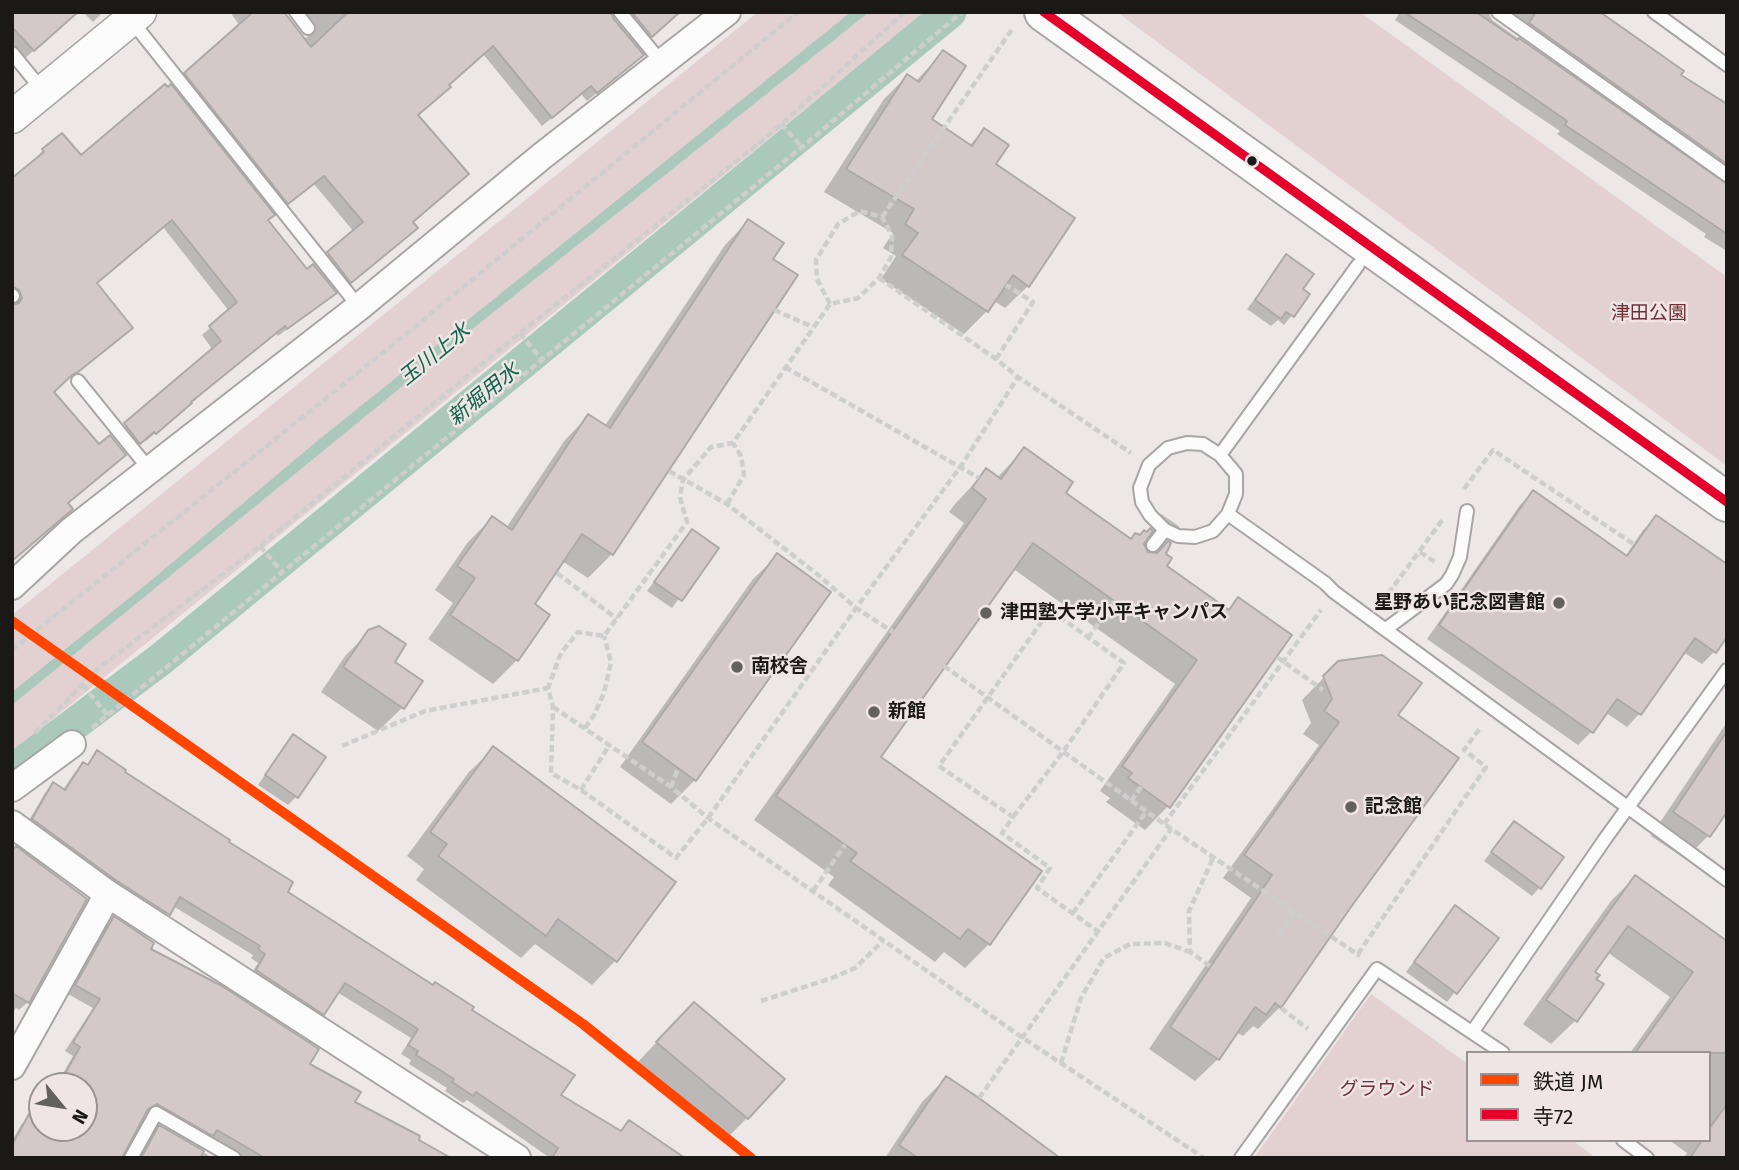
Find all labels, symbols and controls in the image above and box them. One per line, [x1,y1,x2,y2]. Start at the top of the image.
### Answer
unlabelled marker [1245,154,1259,168]
park label: 津田公園 [1611,303,1687,325]
water label: 玉川上水 [394,319,476,391]
water label: 新堀用水 [443,359,525,431]
place label: 星野あい記念図書館 [1374,592,1545,614]
marker: 星野あい記念図書館 [1551,595,1567,611]
place label: 津田塾大学小平キャンパス [1000,602,1228,624]
marker: 津田塾大学小平キャンパス [978,605,994,621]
place label: 南校舎 [751,656,808,678]
marker: 南校舎 [729,659,745,675]
place label: 新館 [888,701,926,723]
marker: 新館 [866,704,882,720]
place label: 記念館 [1365,796,1422,818]
marker: 記念館 [1343,799,1359,815]
legend [1466,1051,1711,1142]
text: 鉄道 JM [1533,1069,1603,1095]
north arrow [28,1072,98,1142]
park label: グラウンド [1340,1079,1434,1101]
text: 寺72 [1533,1104,1573,1130]
text: N [67,1106,93,1128]

